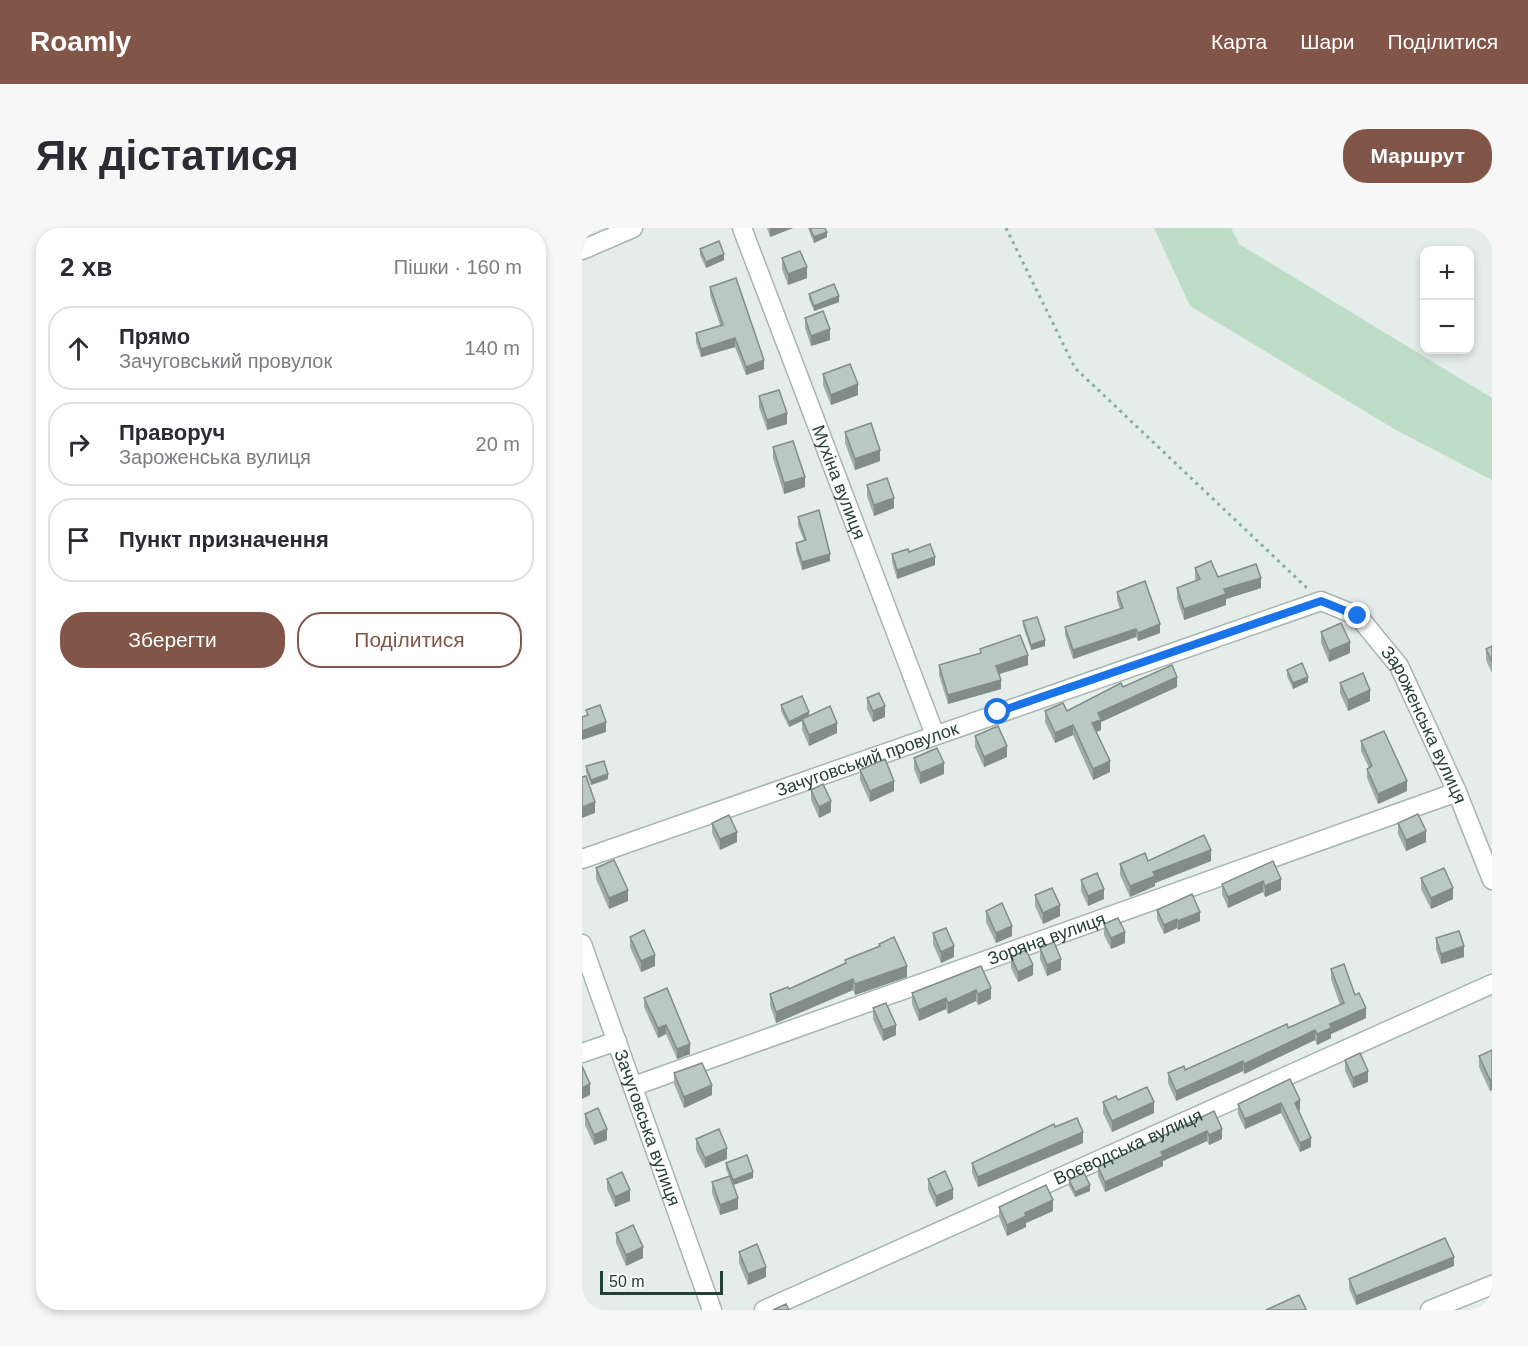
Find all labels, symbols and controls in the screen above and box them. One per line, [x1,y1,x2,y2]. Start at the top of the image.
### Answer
text: Roamly [30,26,131,57]
text: Карта [1211,30,1267,53]
text: Шари [1300,30,1355,53]
text: Поділитися [1388,30,1498,53]
button: Маршрут [1343,129,1492,183]
text: Як дістатися [36,132,299,179]
map controls [1420,246,1474,354]
button: + [1420,246,1474,300]
text: 2 хв [60,252,112,282]
text: Пішки · 160 m [394,256,522,278]
button: − [1420,300,1474,354]
text: Прямо [119,324,190,349]
icon: ahead [62,332,95,365]
text: 140 m [464,337,520,359]
text: Зачуговський провулок [119,350,332,372]
text: Праворуч [119,420,225,445]
street label: Мухіна вулиця [808,422,870,542]
icon: right [62,428,95,461]
text: 20 m [476,433,520,455]
text: Зароженська вулиця [119,446,311,468]
icon: arrive [62,524,95,557]
text: Пункт призначення [119,527,329,552]
route end [1344,602,1370,628]
button: Зберегти [60,612,285,668]
button: Поділитися [297,612,522,668]
street label: Зароженська вулиця [1377,642,1471,806]
route start [984,698,1010,724]
street label: Зачуговський провулок [773,718,961,801]
street label: Зоряна вулиця [985,908,1108,969]
street label: Зачуговська вулиця [610,1047,684,1209]
street label: Воєводська вулиця [1051,1105,1206,1189]
scale bar [600,1268,723,1296]
text: 50 m [609,1273,645,1290]

